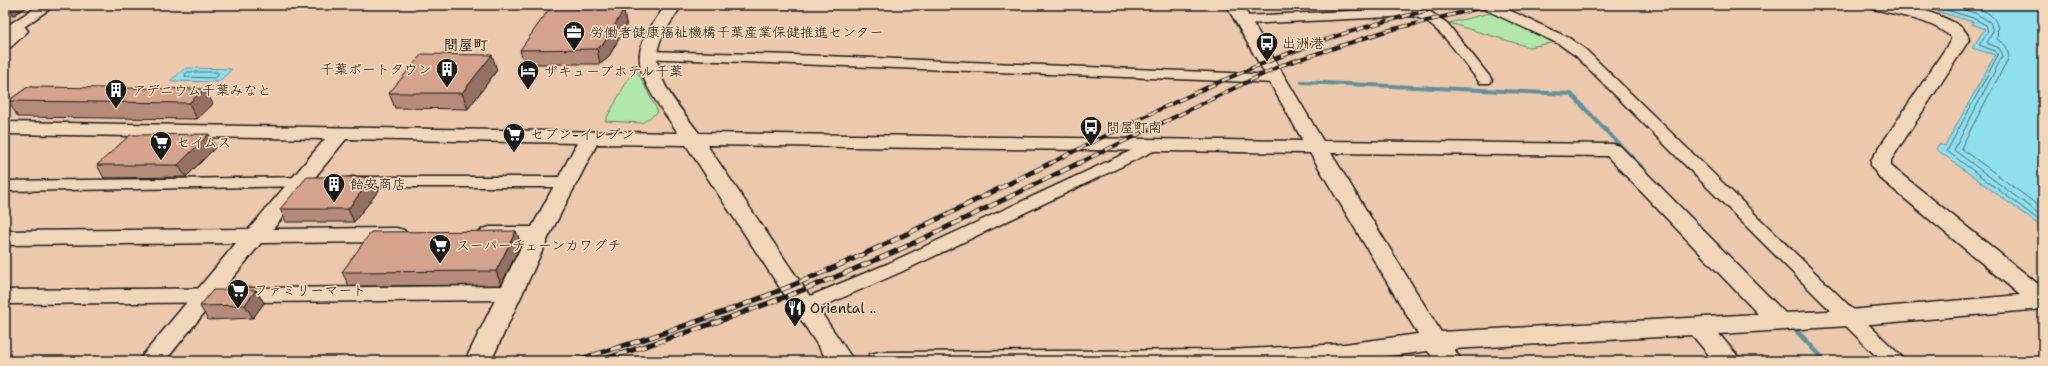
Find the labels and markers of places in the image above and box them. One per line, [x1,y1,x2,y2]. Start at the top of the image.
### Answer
office icon: 労働者健康福祉機構千葉産業保健推進センター [561,19,587,52]
place label: 労働者健康福祉機構千葉産業保健推進センター [590,23,883,41]
bus stop icon: 出洲港 [1254,30,1280,63]
place label: 出洲港 [1282,34,1324,52]
building icon: 千葉ポートタウン [434,56,460,89]
hotel icon: ザキューブホテル千葉 [515,58,541,91]
place label: 千葉ポートタウン [320,60,432,78]
place label: ザキューブホテル千葉 [544,62,683,80]
building icon: アデニウム千葉みなと [103,77,129,110]
place label: アデニウム千葉みなと [132,81,271,99]
bus stop icon: 問屋町南 [1078,114,1104,147]
place label: 問屋町南 [1106,118,1162,136]
supermarket icon: セブン-イレブン [501,121,527,154]
place label: セブン-イレブン [530,125,635,143]
supermarket icon: セイムス [148,129,174,162]
place label: セイムス [176,133,231,151]
building icon: 飴安商店 [321,171,347,204]
place label: 飴安商店 [350,175,406,193]
supermarket icon: スーパーチェーンカワグチ [427,232,453,265]
place label: スーパーチェーンカワグチ [456,236,621,254]
supermarket icon: ファミリーマート [225,277,251,310]
place label: ファミリーマート [254,281,366,299]
restaurant icon: Oriental .. [782,295,808,328]
place label: Oriental .. [810,299,876,317]

